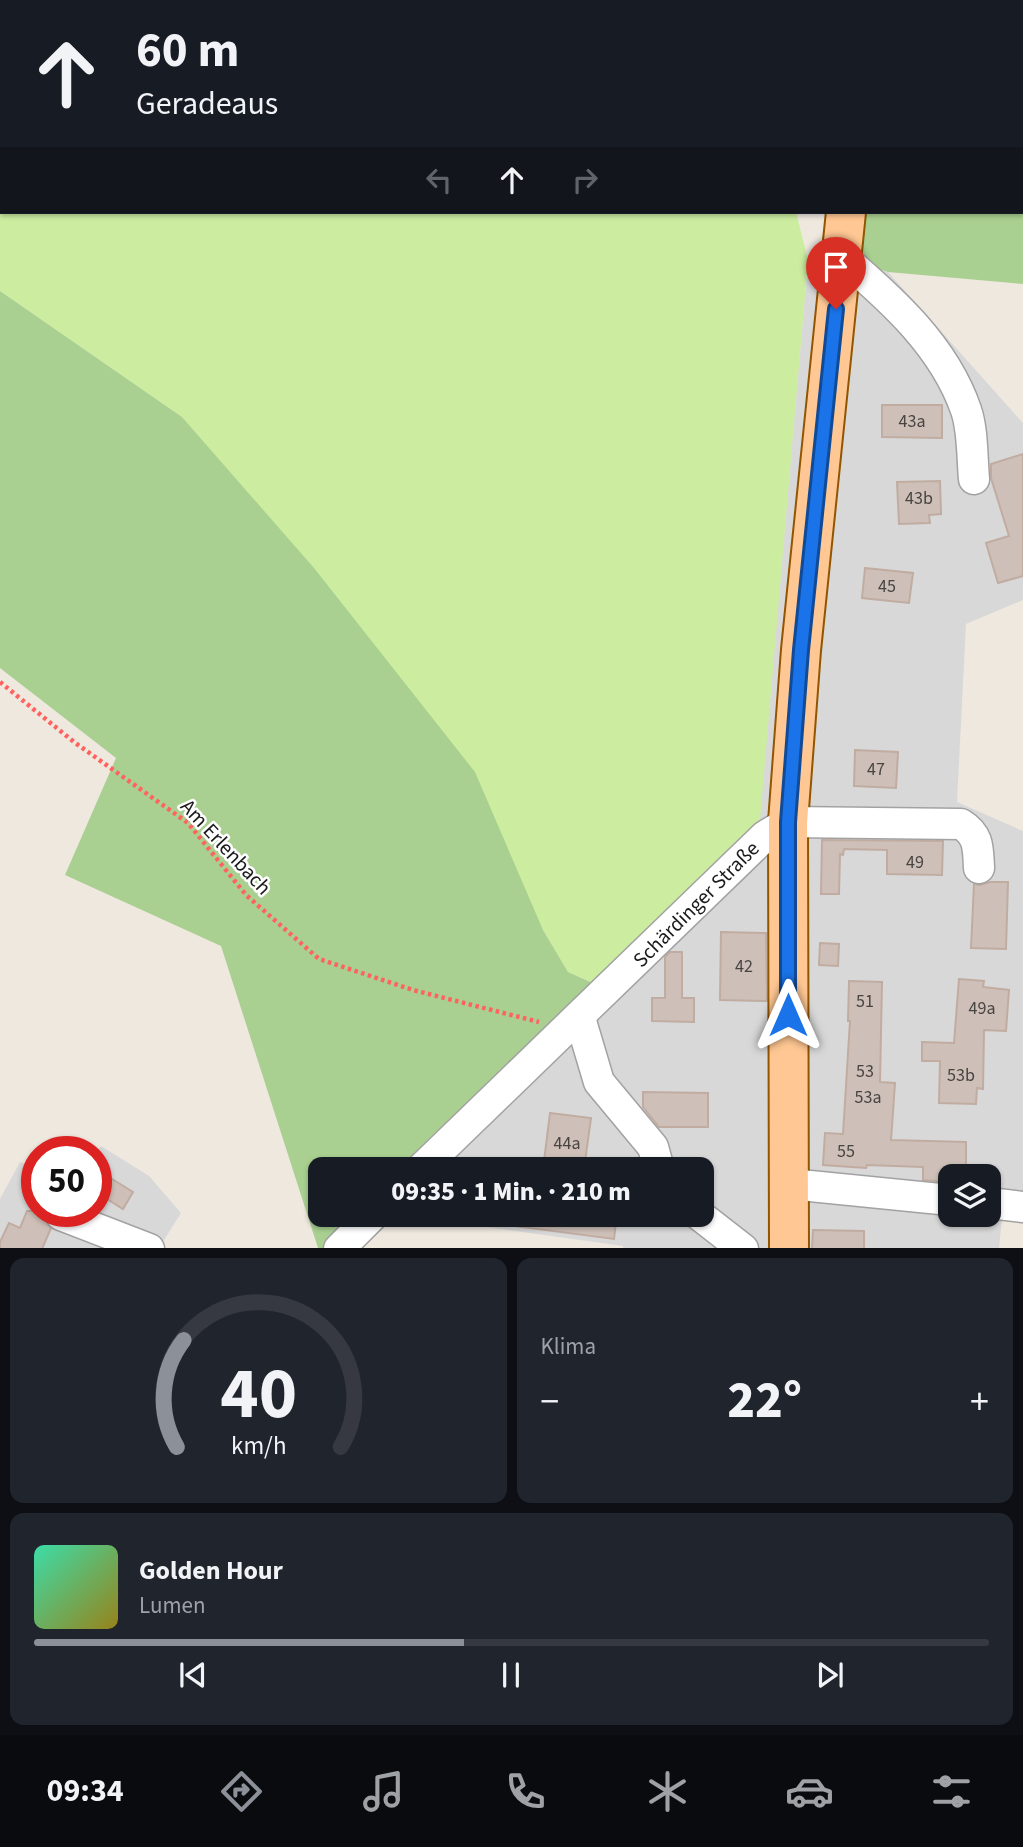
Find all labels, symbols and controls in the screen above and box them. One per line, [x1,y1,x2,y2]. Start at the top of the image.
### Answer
text: 60 m [136,16,240,86]
icon: ahead [21,28,112,119]
text: Geradeaus [136,81,278,127]
icon: left [420,161,458,199]
icon: ahead [493,161,531,199]
icon: right [566,161,604,199]
pin [806,237,866,309]
icon: arrive [817,248,855,286]
house number: 43a [899,409,925,434]
house number: 43b [905,486,933,511]
house number: 45 [878,574,896,599]
house number: 47 [867,757,885,782]
street label: Am Erlenbach [174,792,278,902]
street label: Schärdinger Straße [626,834,766,974]
house number: 49 [906,850,924,875]
house number: 42 [735,954,753,979]
position arrow [751,978,825,1052]
house number: 51 [856,989,874,1014]
house number: 49a [969,996,995,1021]
house number: 53 [856,1059,874,1084]
house number: 53b [947,1063,975,1088]
house number: 53a [855,1085,881,1110]
house number: 44a [554,1131,580,1156]
speed limit sign: 50 [21,1136,112,1227]
house number: 55 [837,1139,855,1164]
map controls [938,1164,1001,1227]
button: layers [938,1164,1001,1227]
text: 09:35 · 1 Min. · 210 m [391,1173,631,1210]
text: Klima [541,1330,596,1363]
text: 40 [220,1342,297,1446]
text: 22° [727,1364,802,1438]
text: − [541,1375,559,1429]
text: + [970,1375,989,1429]
text: km/h [231,1427,286,1463]
text: Golden Hour [139,1552,283,1589]
text: Lumen [139,1589,206,1622]
icon: previous [174,1656,212,1694]
icon: pause [492,1656,530,1694]
icon: next [811,1656,849,1694]
icon: directions [217,1767,266,1816]
icon: music [359,1767,408,1816]
icon: phone [501,1767,550,1816]
icon: climate [643,1767,692,1816]
icon: car [785,1767,834,1816]
icon: filters [927,1767,976,1816]
text: 09:34 [47,1768,124,1814]

